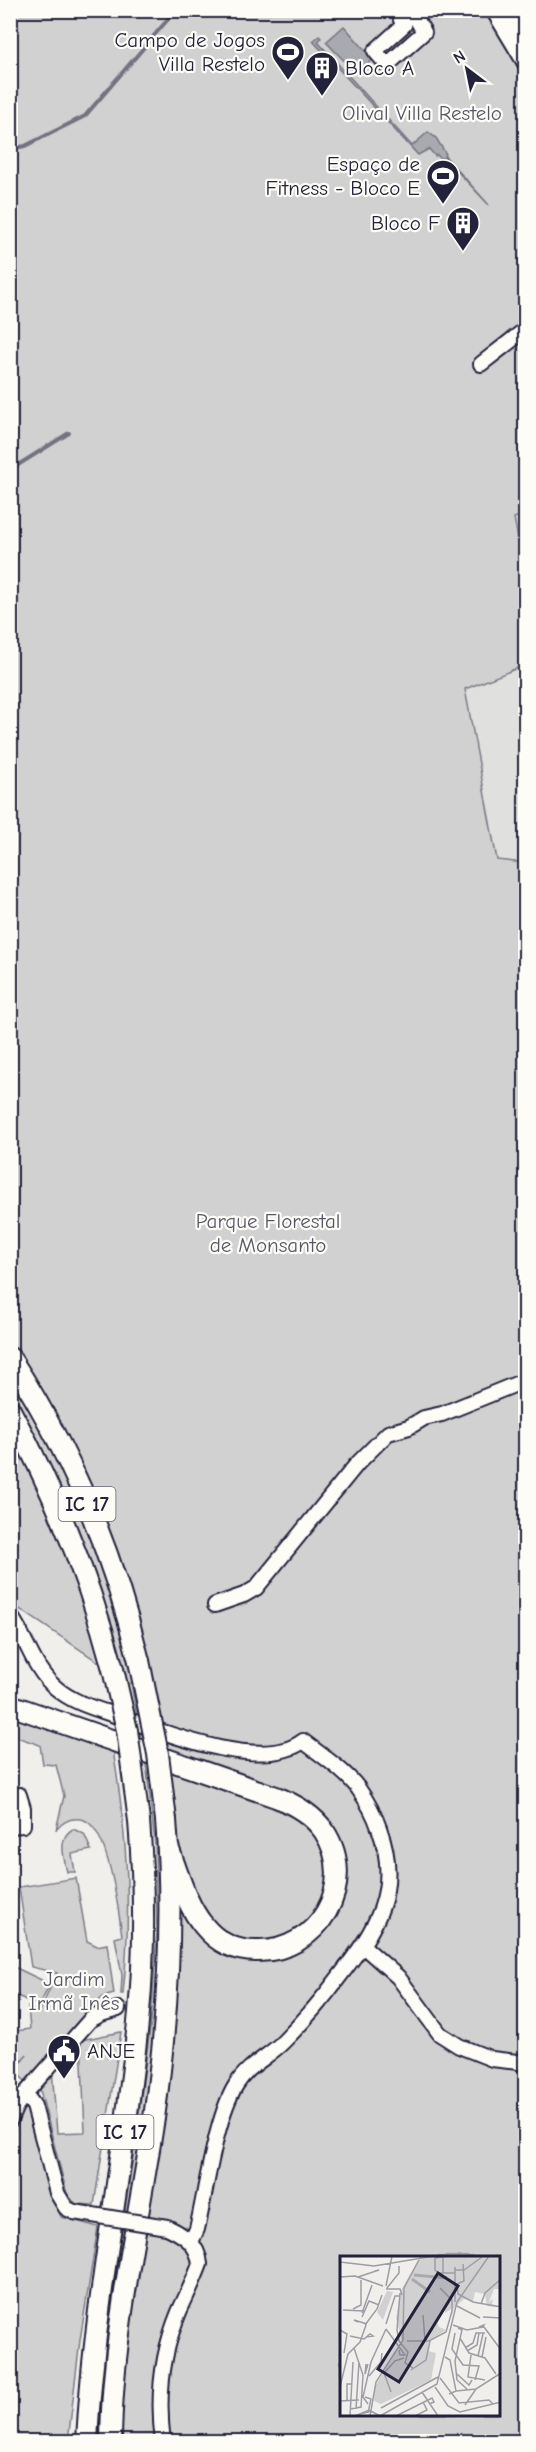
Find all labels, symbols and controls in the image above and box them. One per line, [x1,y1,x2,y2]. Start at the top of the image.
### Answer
place label: Campo de Jogos Villa Restelo [114,28,265,76]
sports icon: Campo de Jogos Villa Restelo [270,34,306,81]
north arrow [437,39,497,99]
text: N [450,47,469,68]
building icon: Bloco A [304,50,340,97]
place label: Bloco A [345,56,414,80]
park label: Olival Villa Restelo [342,101,502,125]
place label: Espaço de Fitness - Bloco E [265,152,420,200]
sports icon: Espaço de Fitness - Bloco E [425,158,461,205]
building icon: Bloco F [445,205,481,252]
place label: Bloco F [371,211,440,235]
park label: Parque Florestal de Monsanto [196,1209,340,1257]
road number: IC 17 [58,1487,116,1521]
park label: Jardim Irmã Inês [29,1967,119,2015]
public building icon: ANJE [46,2033,82,2080]
place label: ANJE [87,2039,135,2063]
road number: IC 17 [96,2115,154,2149]
inset map [340,2256,500,2416]

